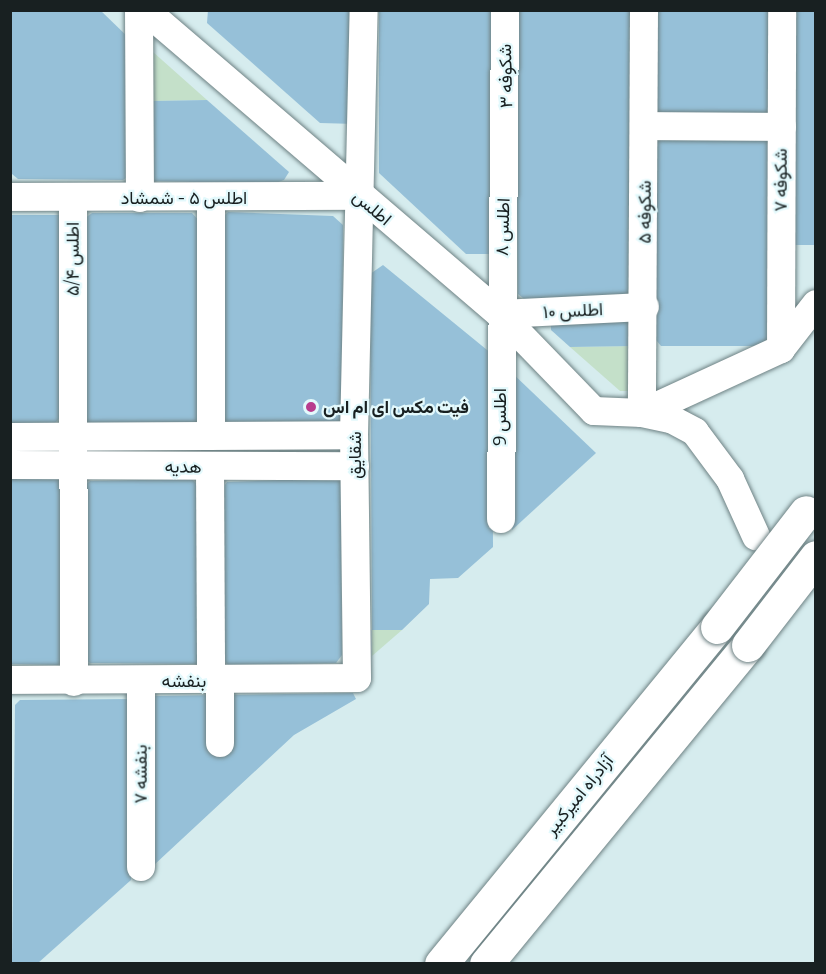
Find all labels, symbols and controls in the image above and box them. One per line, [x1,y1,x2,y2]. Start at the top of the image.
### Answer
street label: شکوفه ۳ [495,44,517,108]
street label: شکوفه ۷ [770,148,792,212]
street label: شکوفه ۵ [634,180,656,244]
street label: اطلس [348,186,396,230]
street label: اطلس ۵ - شمشاد [121,187,247,209]
street label: اطلس ۸ [491,198,515,256]
street label: اطلس ۵/۴ [62,222,84,296]
street label: اطلس ۱۰ [542,299,604,323]
street label: اطلس 9 [489,388,511,446]
place label: فیت مکس ای ام اس [323,396,469,418]
marker: فیت مکس ای ام اس [304,400,318,414]
street label: شقایق [344,431,366,479]
street label: هدیه [164,456,202,478]
street label: بنفشه [162,670,206,692]
street label: بنفشه ۷ [130,744,152,804]
street label: آزادراه امیرکبیر [540,750,618,840]

